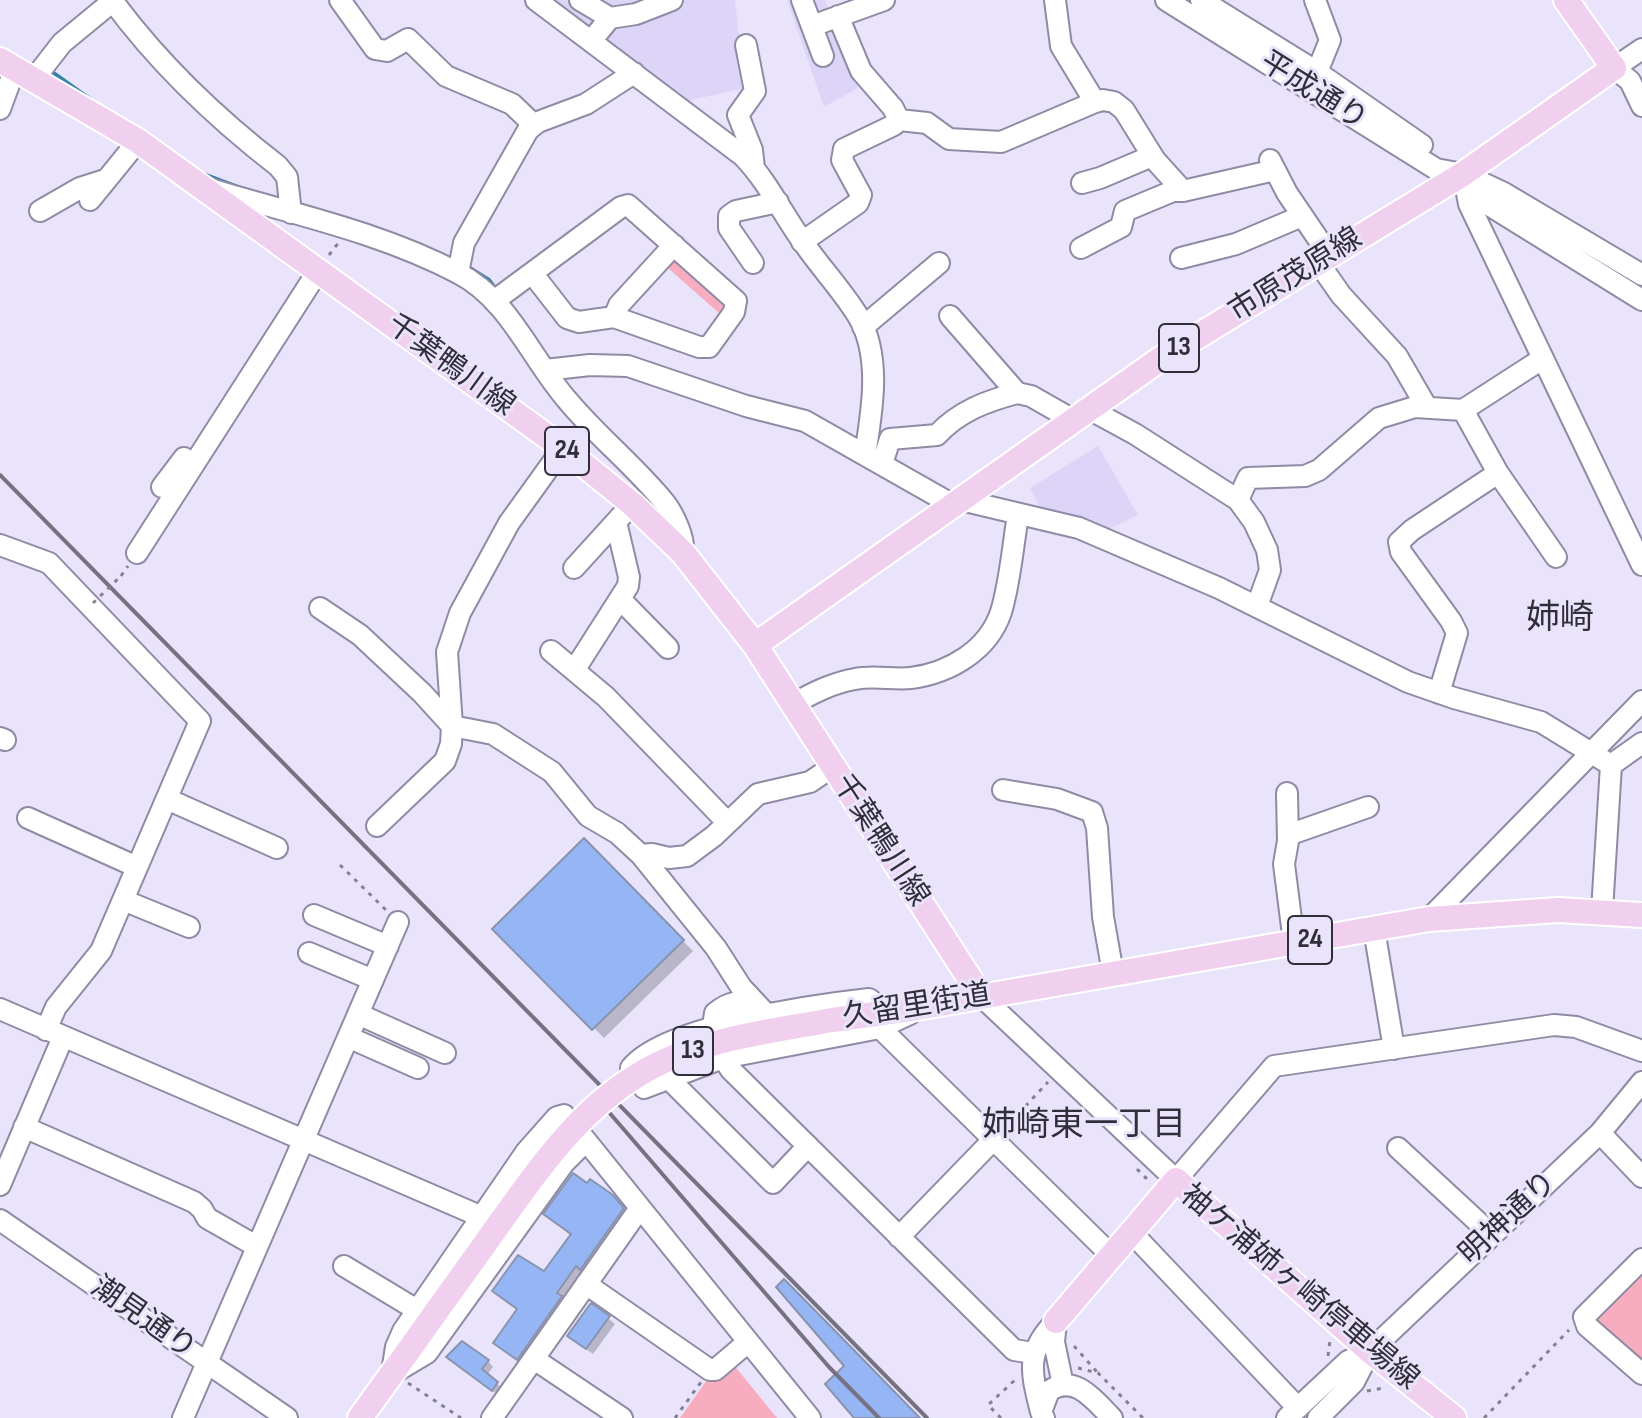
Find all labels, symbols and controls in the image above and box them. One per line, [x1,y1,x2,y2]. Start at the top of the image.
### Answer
street label: 平成通り [1253,45,1373,139]
street label: 市原茂原線 [1223,221,1369,331]
street label: 千葉鴨川線 [379,307,521,425]
road number: 13 [1159,324,1199,372]
road number: 24 [545,427,589,475]
district label: 姉崎 [1526,599,1594,639]
street label: 千葉鴨川線 [824,768,936,914]
road number: 24 [1288,916,1332,964]
street label: 久留里街道 [840,977,994,1037]
road number: 13 [673,1027,713,1075]
district label: 姉崎東一丁目 [982,1106,1186,1146]
street label: 明神通り [1453,1165,1565,1273]
street label: 袖ケ浦姉ヶ崎停車場線 [1173,1178,1425,1398]
street label: 潮見通り [84,1270,202,1368]

